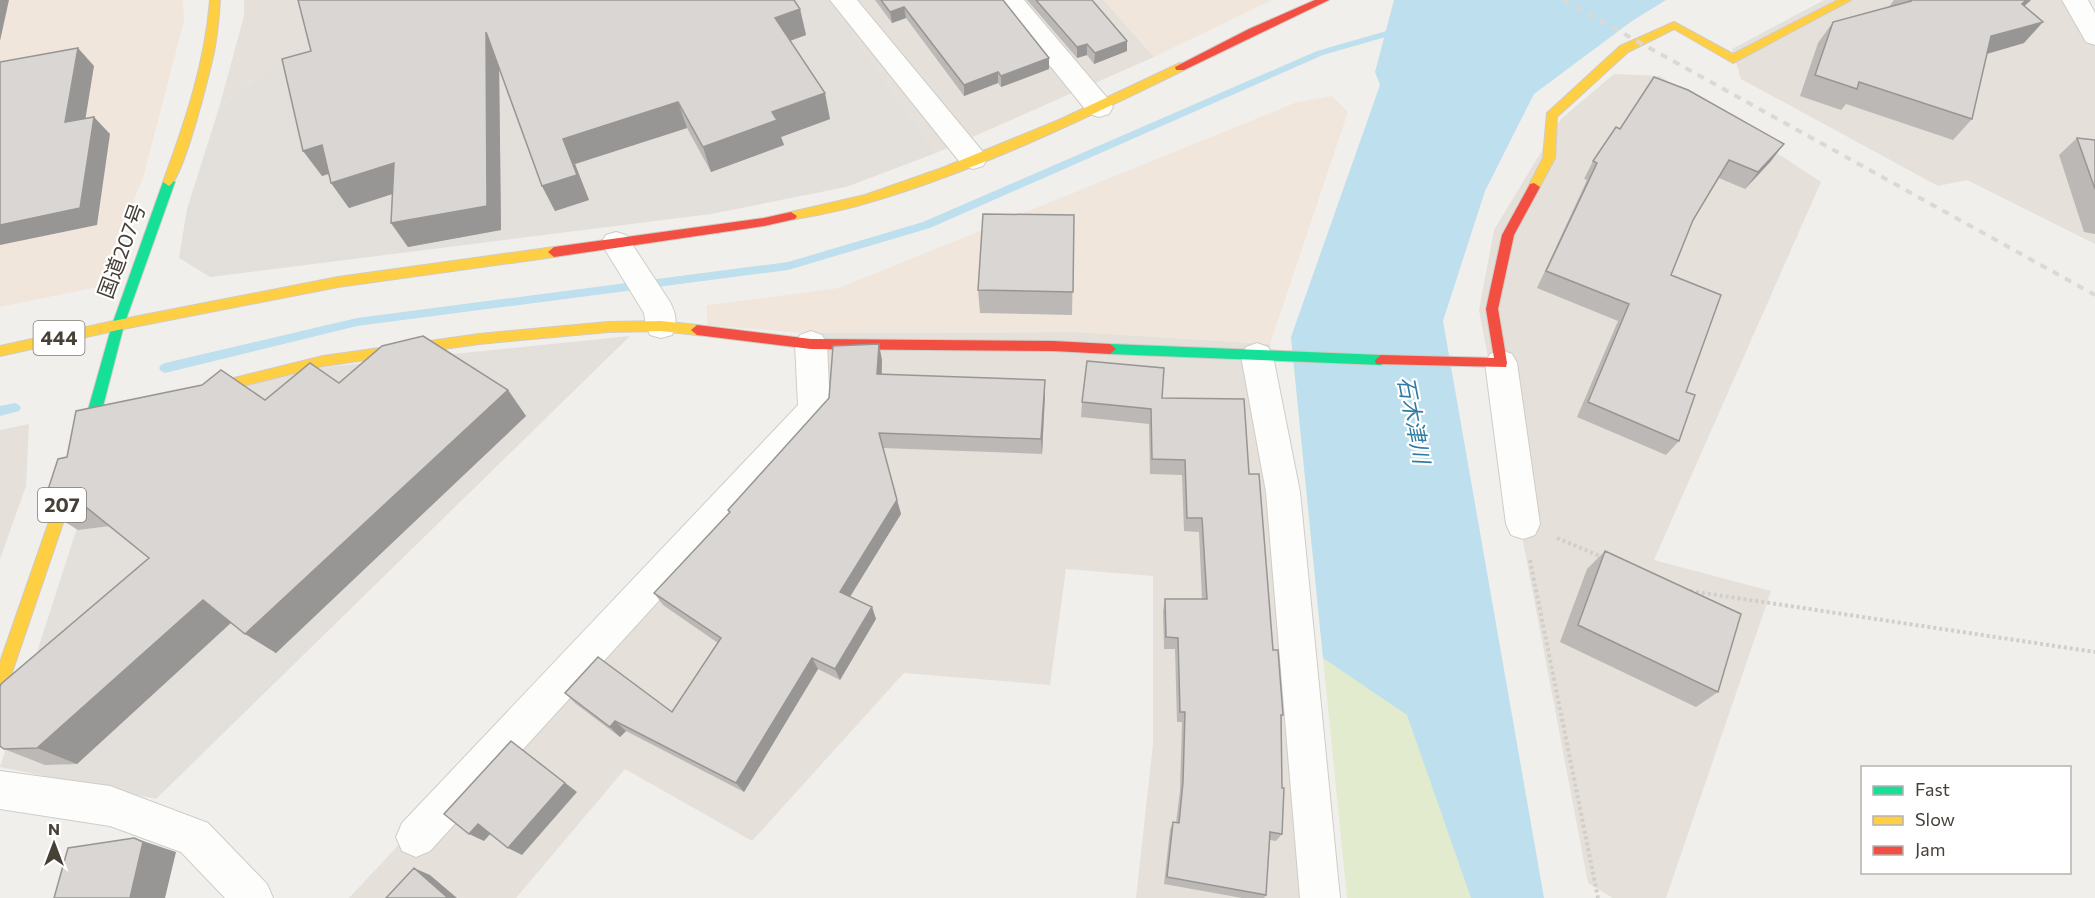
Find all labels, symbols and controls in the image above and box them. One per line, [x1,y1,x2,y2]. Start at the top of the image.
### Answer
street label: 国道207号 [92,200,149,301]
road number: 444 [34,321,84,355]
water label: 石木津川 [1393,374,1437,468]
road number: 207 [38,488,86,522]
legend [1861,766,2071,874]
text: Fast [1915,778,1950,800]
text: Slow [1915,808,1955,830]
north arrow [24,814,84,874]
text: N [48,819,60,838]
text: Jam [1915,838,1945,860]

